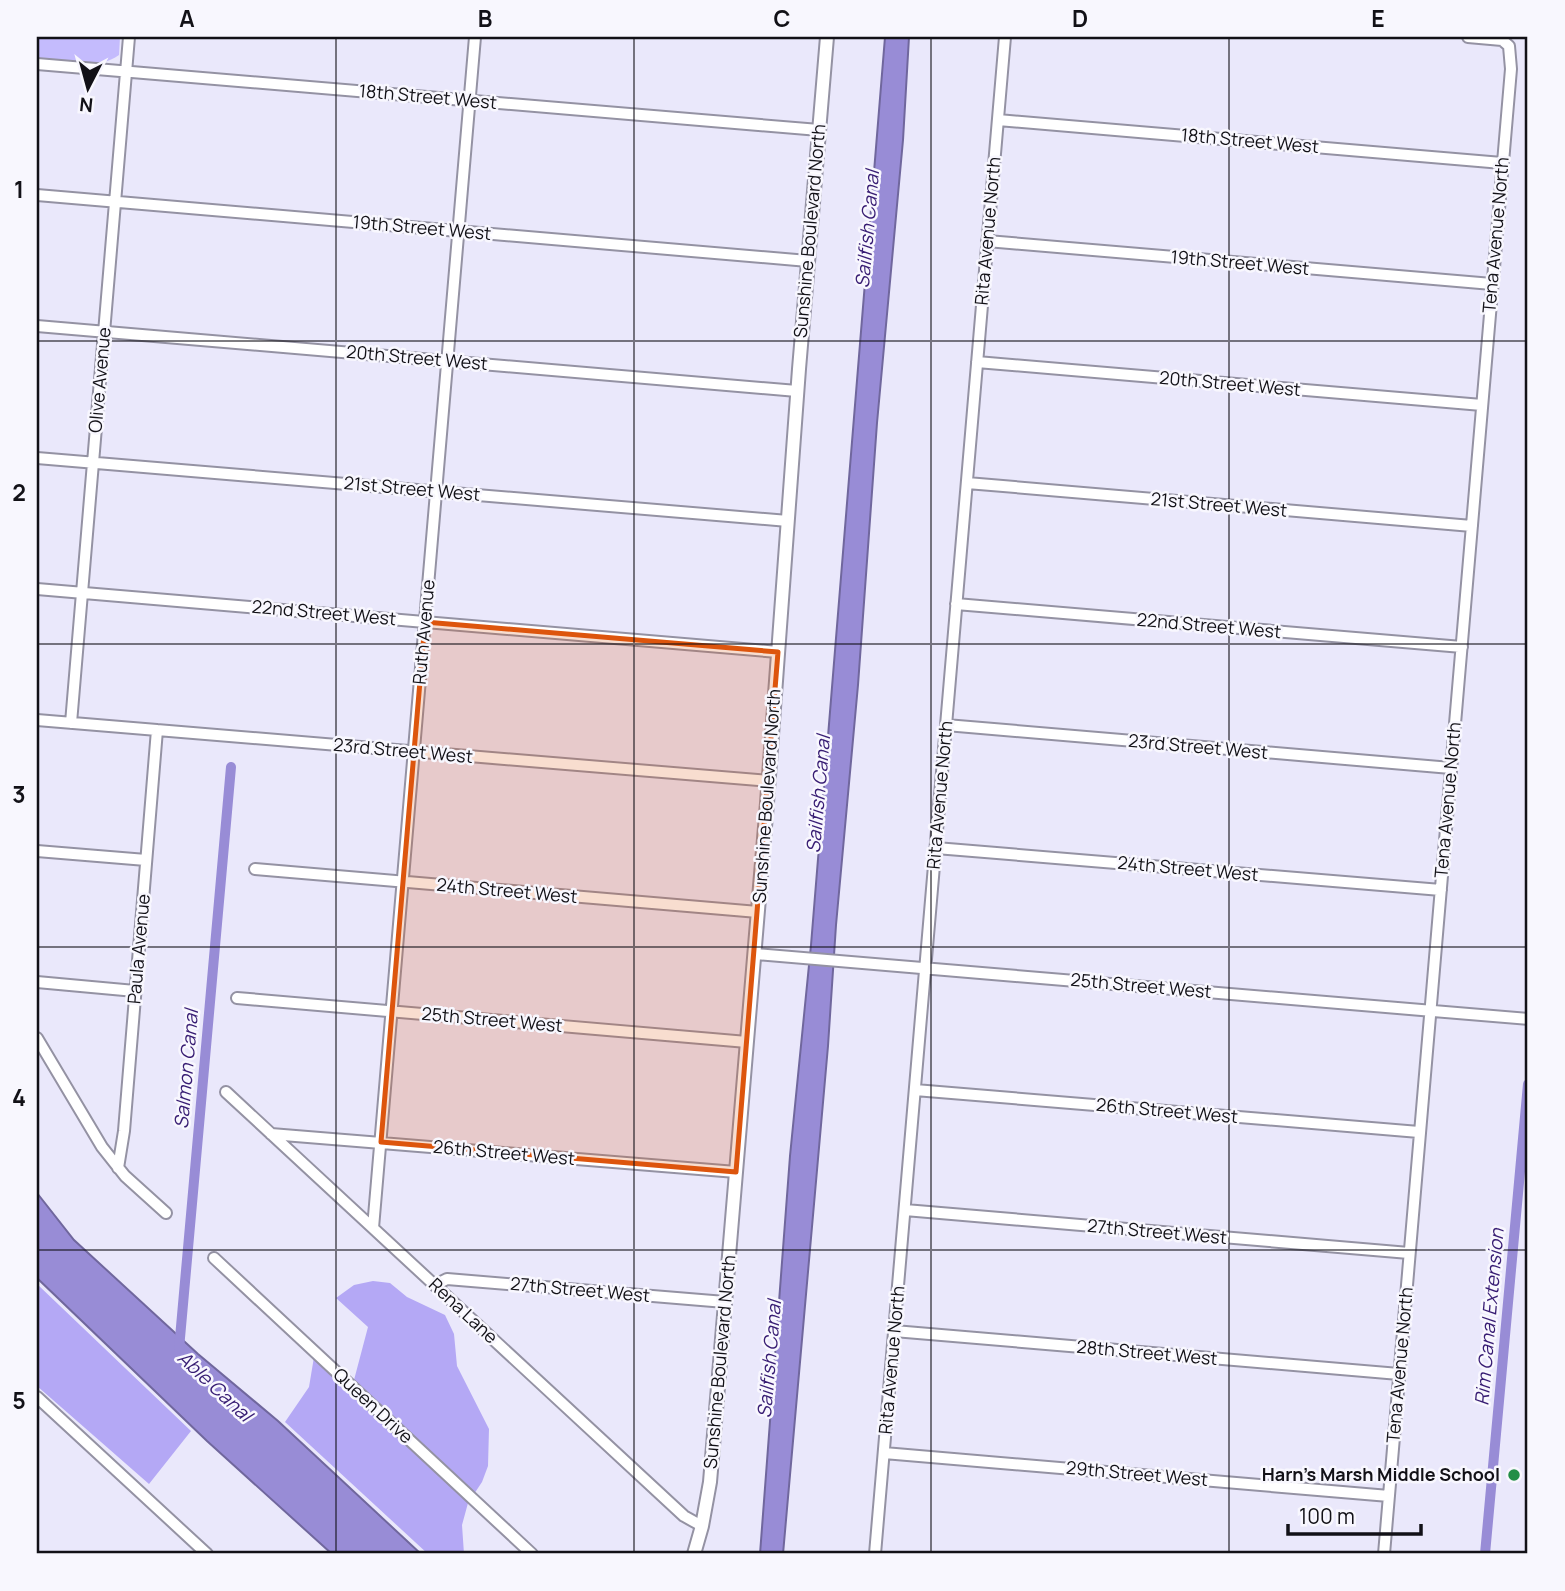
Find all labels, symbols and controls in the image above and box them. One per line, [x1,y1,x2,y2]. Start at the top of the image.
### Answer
text: A [179,2,195,34]
text: B [478,2,492,34]
text: C [774,2,791,34]
text: D [1072,2,1088,34]
text: E [1371,2,1385,34]
north arrow [52,52,122,122]
street label: 18th Street West [358,78,498,114]
text: N [78,91,94,119]
street label: 18th Street West [1180,122,1320,158]
street label: Sunshine Boulevard North [788,123,830,339]
street label: Rita Avenue North [969,156,1005,306]
street label: Tena Avenue North [1476,156,1514,314]
water label: Sailfish Canal [849,166,885,289]
text: 1 [14,173,24,205]
street label: 19th Street West [352,209,492,245]
street label: 19th Street West [1170,244,1310,280]
street label: Olive Avenue [82,326,116,434]
street label: 20th Street West [345,339,489,375]
street label: 20th Street West [1158,365,1302,401]
street label: 21st Street West [343,470,481,506]
text: 2 [12,476,26,508]
street label: 21st Street West [1150,486,1288,522]
street label: Ruth Avenue [406,578,440,685]
street label: 22nd Street West [251,594,397,630]
street label: 22nd Street West [1136,607,1282,643]
street label: Sunshine Boulevard North [747,688,785,904]
street label: Rita Avenue North [921,720,957,870]
street label: Tena Avenue North [1428,721,1466,879]
street label: 23rd Street West [1127,728,1269,764]
water label: Sailfish Canal [800,731,836,854]
street label: 23rd Street West [332,732,474,768]
text: 3 [12,778,26,810]
street label: 24th Street West [1117,850,1260,886]
street label: 24th Street West [436,872,579,908]
street label: Paula Avenue [121,893,155,1005]
street label: 25th Street West [1070,967,1213,1003]
street label: 25th Street West [421,1001,564,1037]
water label: Salmon Canal [168,1006,204,1130]
text: 4 [12,1081,26,1113]
street label: 26th Street West [1095,1092,1239,1128]
street label: 26th Street West [432,1134,576,1170]
street label: 27th Street West [1086,1213,1228,1249]
water label: Rim Canal Extension [1468,1227,1510,1407]
street label: Sunshine Boulevard North [698,1254,740,1470]
street label: 27th Street West [509,1271,651,1307]
street label: Rena Lane [424,1272,503,1348]
street label: Rita Avenue North [873,1285,909,1435]
street label: Tena Avenue North [1380,1286,1418,1444]
water label: Sailfish Canal [751,1296,787,1419]
street label: 28th Street West [1075,1334,1219,1370]
water label: Able Canal [172,1345,260,1429]
street label: Queen Drive [329,1362,419,1448]
text: 5 [12,1384,26,1416]
street label: 29th Street West [1065,1455,1209,1491]
place label: Harn's Marsh Middle School [1262,1462,1500,1486]
marker: Harn's Marsh Middle School [1506,1467,1522,1483]
scale bar [1288,1493,1422,1537]
text: 100 m [1299,1502,1355,1530]

